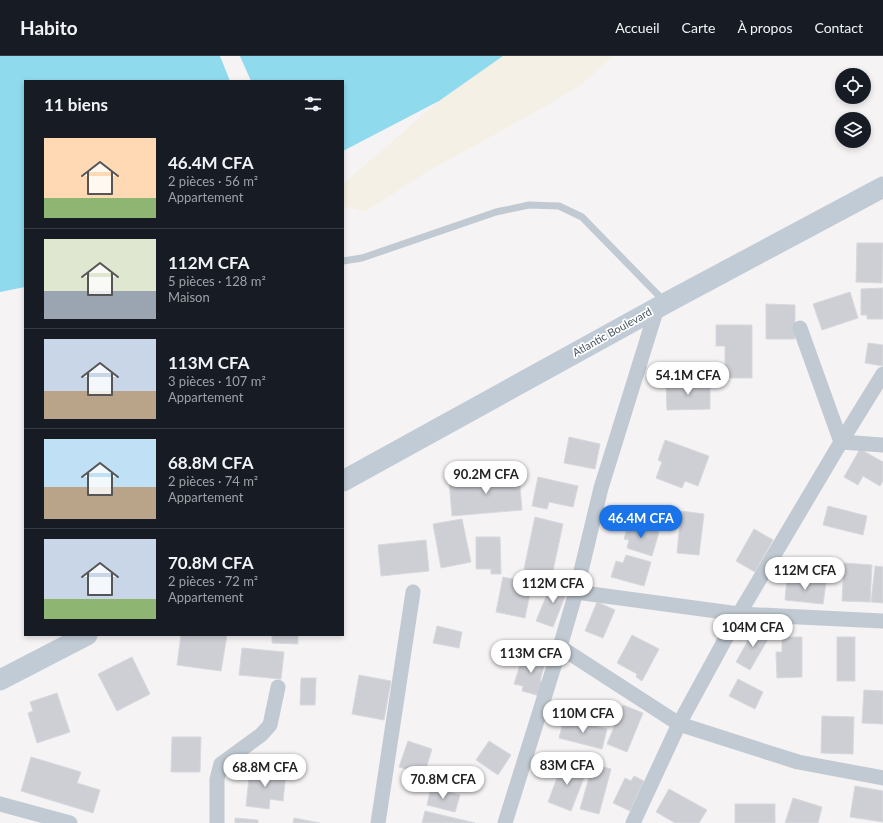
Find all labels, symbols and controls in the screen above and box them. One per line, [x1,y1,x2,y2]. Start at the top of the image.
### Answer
text: Habito [20,16,78,39]
text: Accueil [615,19,660,36]
text: Carte [682,19,715,36]
text: À propos [737,19,792,36]
text: Contact [814,19,863,36]
map controls [835,68,871,148]
button: locate [835,68,871,104]
icon: filters [302,93,324,115]
text: 11 biens [44,94,108,115]
button: layers [835,112,871,148]
text: 46.4M CFA [168,152,253,173]
icon: home [76,154,124,202]
text: 2 pièces · 56 m² [168,173,258,189]
text: Appartement [168,189,243,205]
text: 112M CFA [168,252,249,273]
icon: home [76,255,124,303]
text: 5 pièces · 128 m² [168,273,266,289]
text: Maison [168,289,210,305]
street label: Atlantic Boulevard [570,304,654,359]
text: 113M CFA [168,352,249,373]
icon: home [76,355,124,403]
pin: 54.1M CFA [642,362,734,396]
text: 54.1M CFA [655,367,721,383]
text: 3 pièces · 107 m² [168,373,266,389]
text: Appartement [168,389,243,405]
text: 68.8M CFA [168,452,253,473]
icon: home [76,455,124,503]
pin: 90.2M CFA [440,461,532,495]
text: 90.2M CFA [453,466,519,482]
text: 2 pièces · 74 m² [168,473,258,489]
text: Appartement [168,489,243,505]
pin: 46.4M CFA [595,505,687,539]
text: 46.4M CFA [608,510,674,526]
text: 70.8M CFA [168,552,253,573]
icon: home [76,555,124,603]
pin: 112M CFA [764,557,846,591]
text: 112M CFA [774,562,836,578]
pin: 112M CFA [512,570,594,604]
text: 2 pièces · 72 m² [168,573,258,589]
text: 112M CFA [522,575,584,591]
text: Appartement [168,589,243,605]
pin: 104M CFA [712,614,794,648]
text: 104M CFA [722,619,784,635]
pin: 113M CFA [490,640,572,674]
text: 113M CFA [500,645,562,661]
pin: 110M CFA [542,700,624,734]
text: 110M CFA [552,705,614,721]
pin: 83M CFA [530,752,604,786]
pin: 68.8M CFA [219,754,311,788]
text: 83M CFA [540,757,594,773]
text: 68.8M CFA [232,759,298,775]
pin: 70.8M CFA [397,766,489,800]
text: 70.8M CFA [410,771,476,787]

